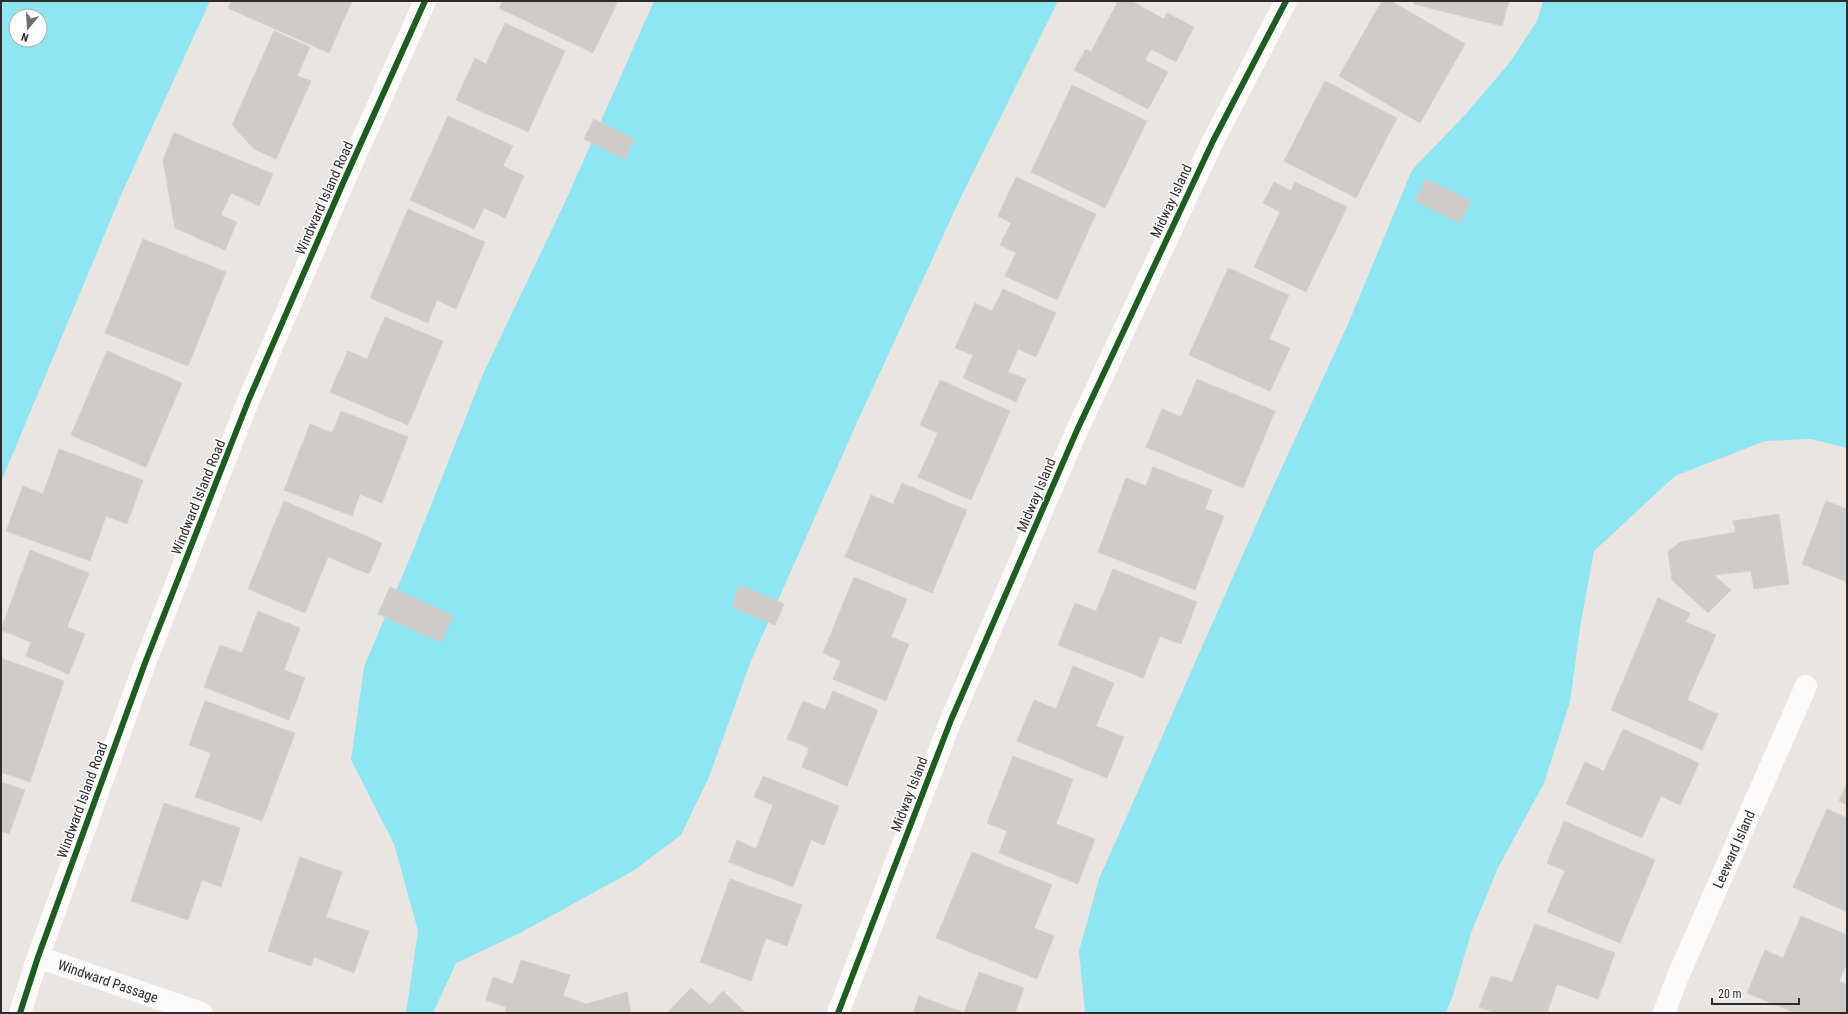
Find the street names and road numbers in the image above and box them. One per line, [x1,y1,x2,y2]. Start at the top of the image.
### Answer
street label: Windward Island Road [292,139,356,257]
street label: Midway Island [1147,162,1195,240]
street label: Windward Island Road [168,437,228,557]
street label: Midway Island [1013,456,1059,534]
street label: Windward Island Road [54,740,110,860]
street label: Midway Island [887,754,931,834]
street label: Leeward Island [1710,808,1758,891]
street label: Windward Passage [56,956,161,1006]

